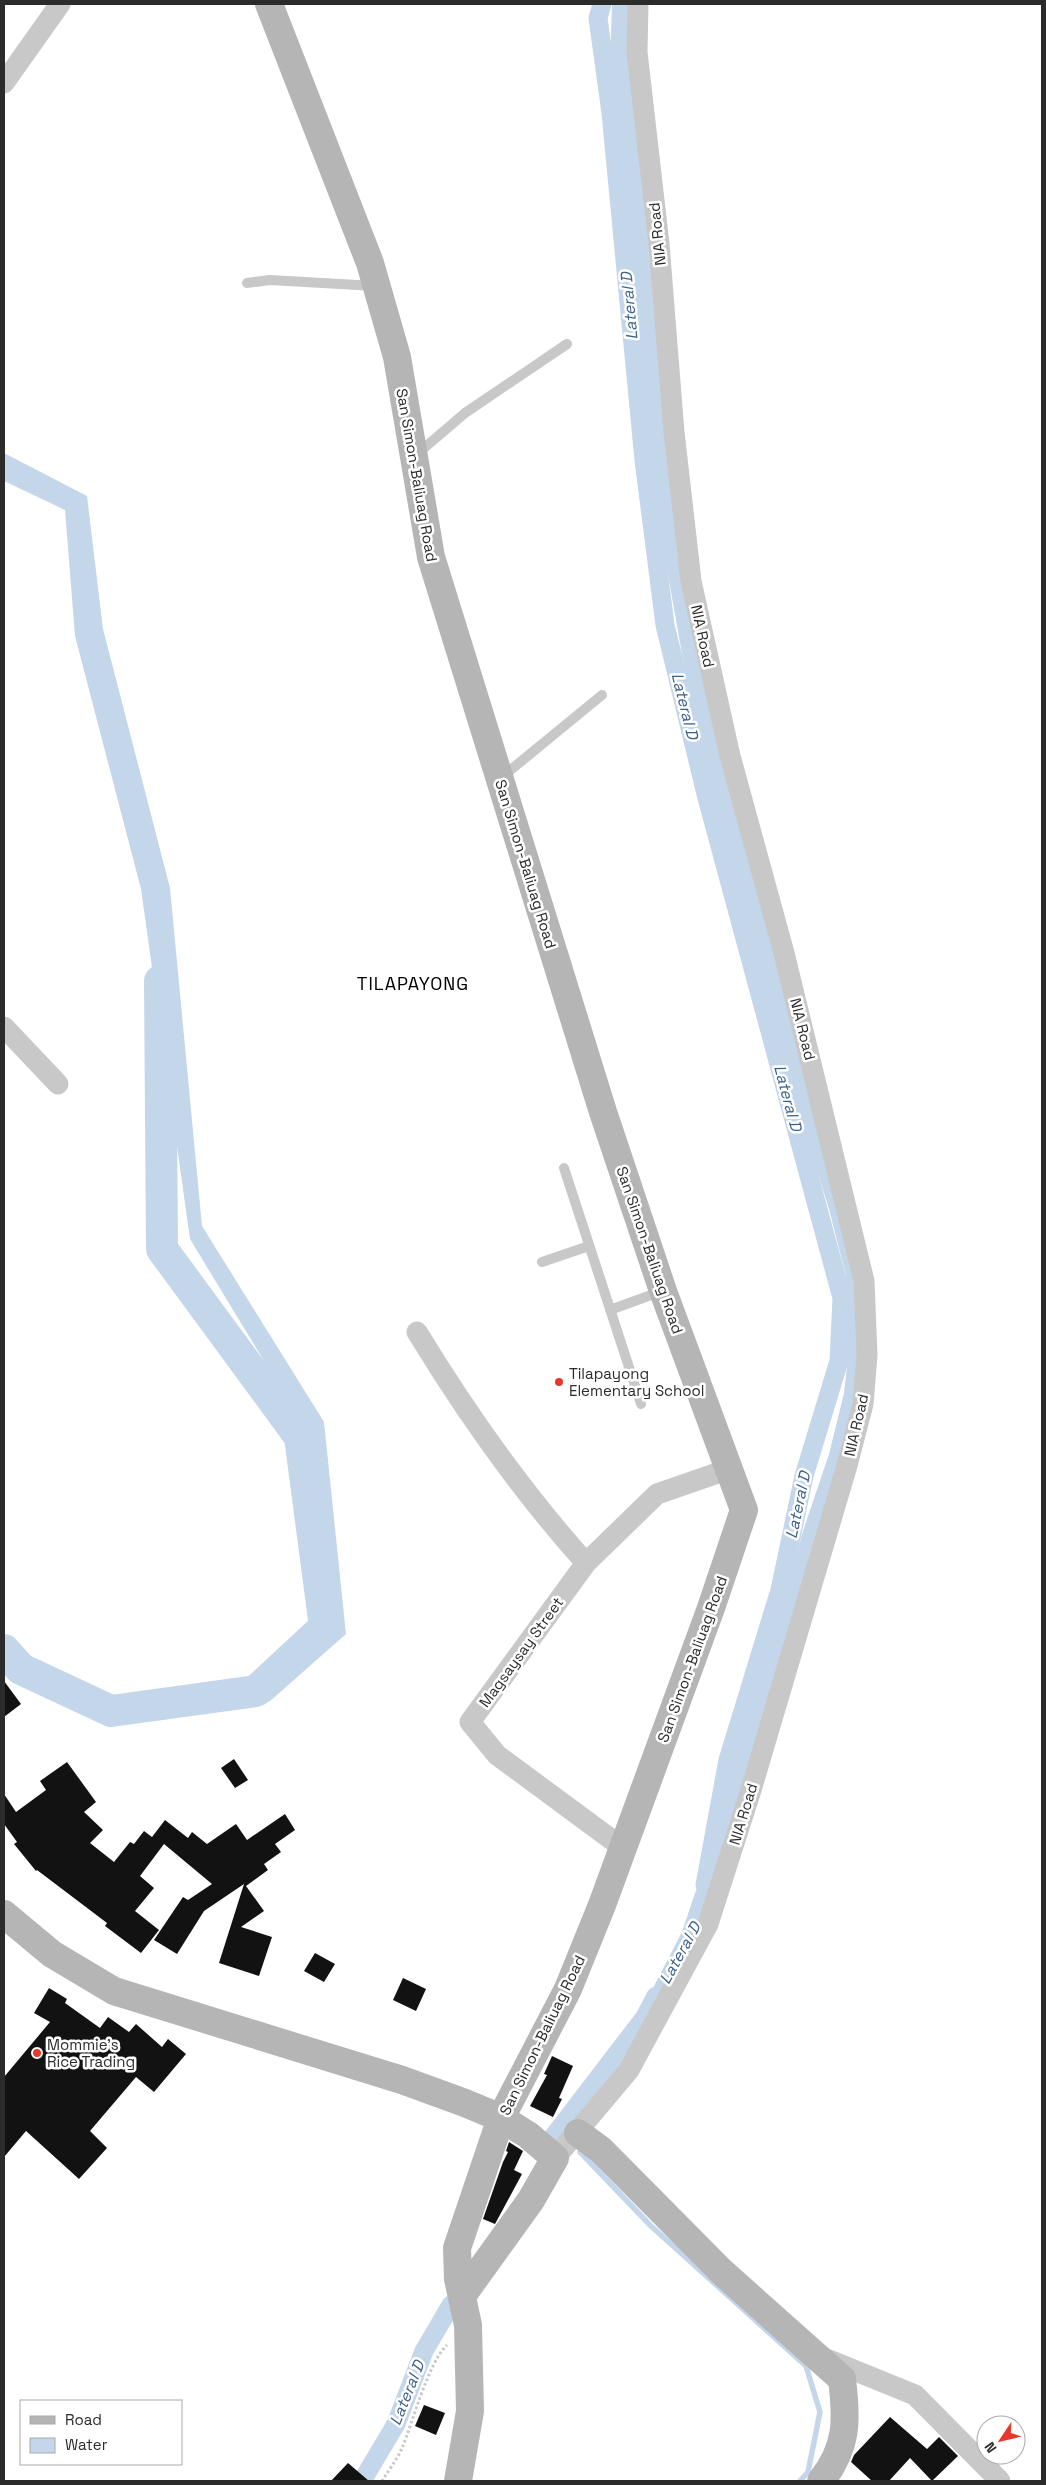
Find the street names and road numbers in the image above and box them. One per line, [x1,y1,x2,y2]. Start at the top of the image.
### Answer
street label: NIA Road [644,201,670,267]
street label: San Simon-Baliuag Road [392,387,442,563]
street label: NIA Road [687,603,719,669]
street label: San Simon-Baliuag Road [491,777,561,951]
street label: NIA Road [786,996,820,1062]
street label: San Simon-Baliuag Road [612,1164,688,1336]
street label: NIA Road [840,1392,872,1458]
street label: San Simon-Baliuag Road [653,1573,731,1745]
street label: Magsaysay Street [475,1593,567,1711]
street label: NIA Road [725,1781,761,1847]
street label: San Simon-Baliuag Road [495,1952,589,2118]

